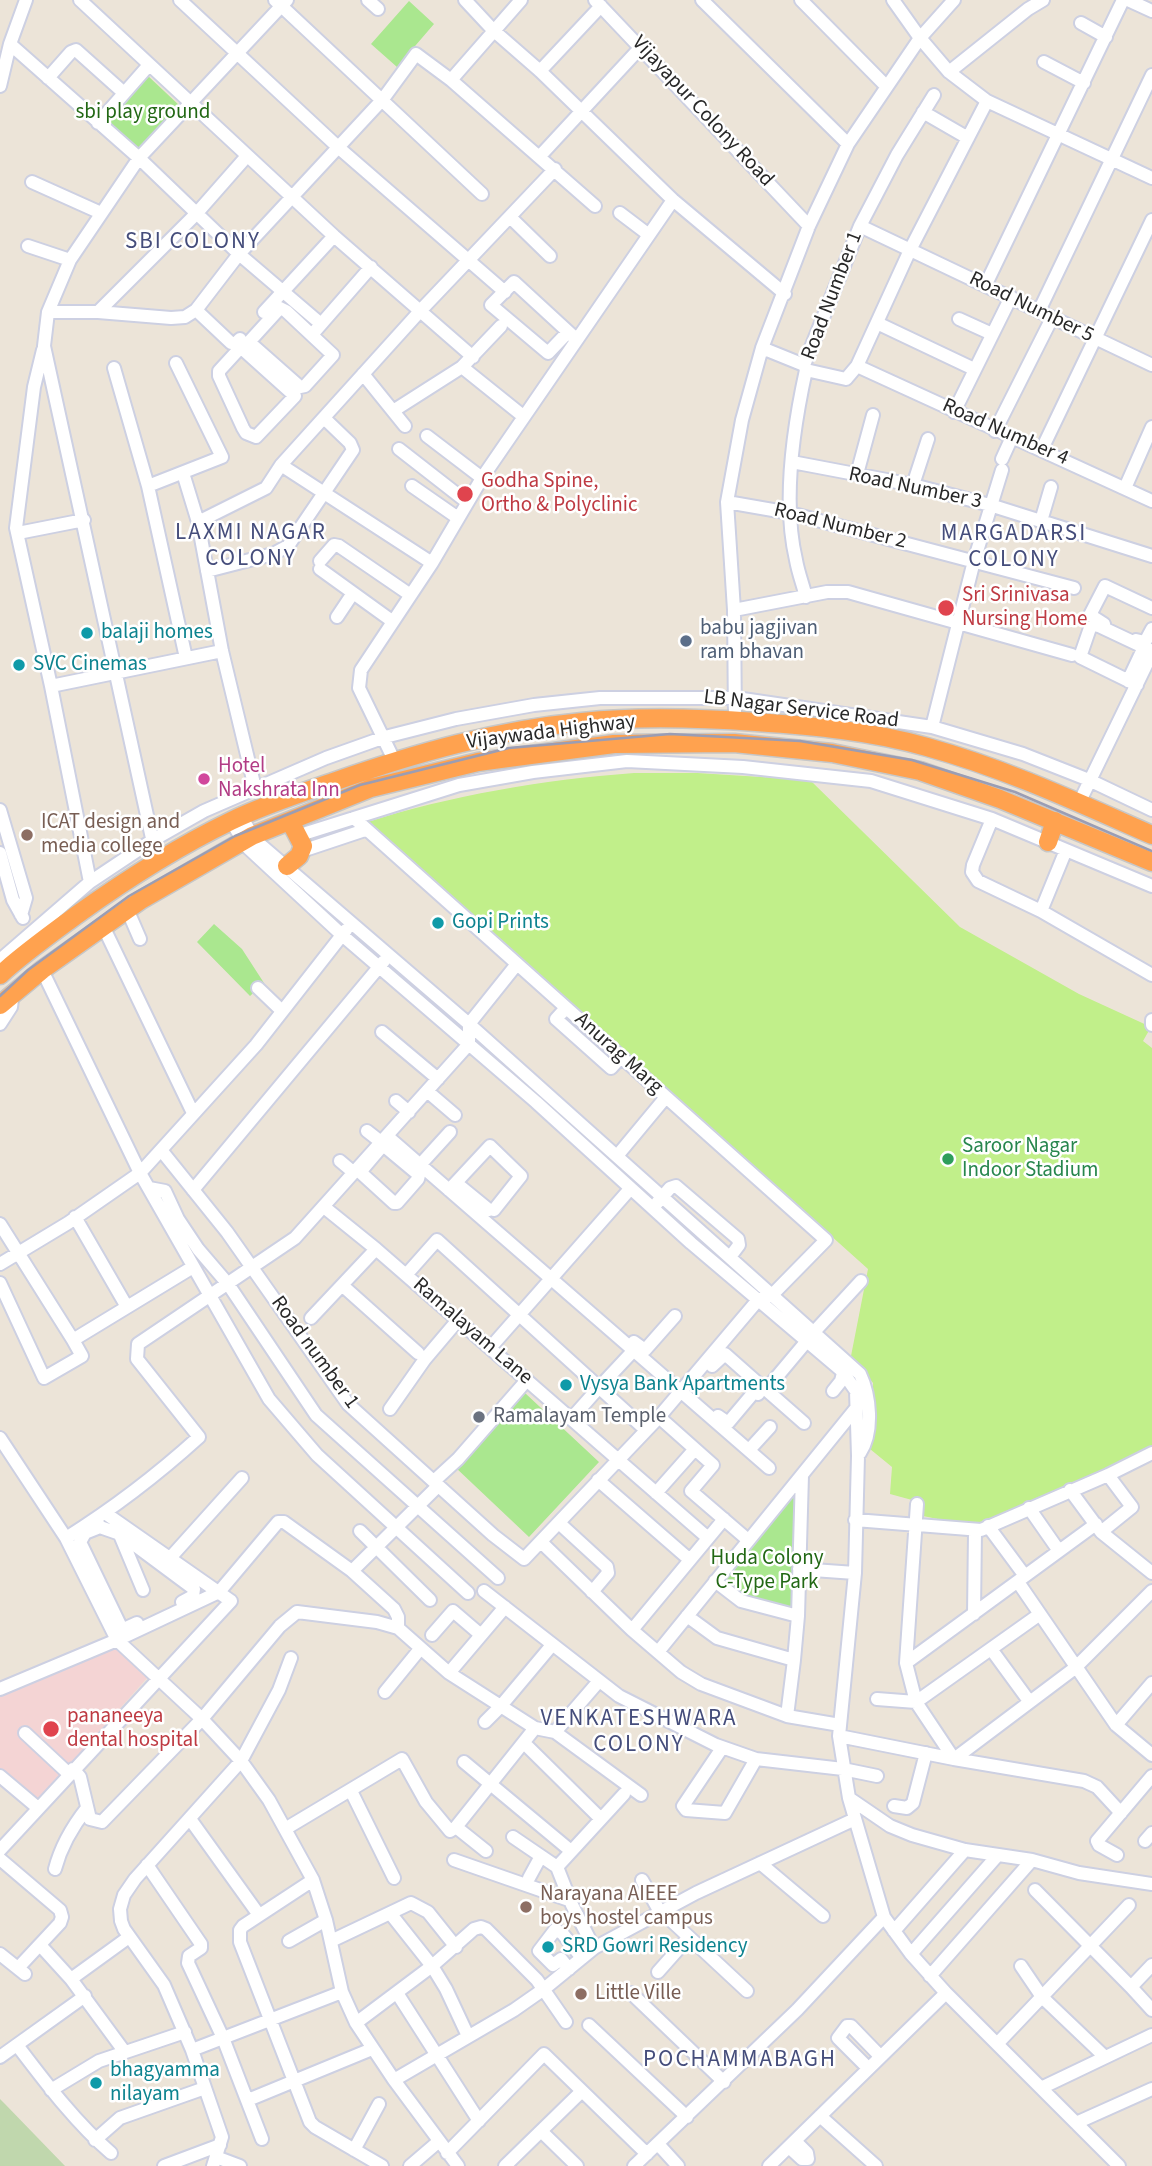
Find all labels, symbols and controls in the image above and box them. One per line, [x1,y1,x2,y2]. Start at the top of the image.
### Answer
street label: Vijayapur Colony Road [626,31,778,193]
park label: sbi play ground [76,100,210,126]
street label: Road Number 1 [797,228,869,364]
district label: SBI COLONY [126,229,260,257]
street label: Road Number 5 [965,267,1097,349]
street label: Road Number 4 [938,394,1072,472]
street label: Road Number 3 [846,463,984,515]
place label: Godha Spine, Ortho & Polyclinic [481,469,638,519]
marker: Godha Spine, Ortho & Polyclinic [455,484,475,504]
street label: Road Number 2 [771,498,909,556]
district label: LAXMI NAGAR COLONY [176,520,326,574]
district label: MARGADARSI COLONY [942,521,1086,575]
place label: Sri Srinivasa Nursing Home [962,583,1087,633]
marker: Sri Srinivasa Nursing Home [936,598,956,618]
place label: babu jagjivan ram bhavan [700,616,818,666]
place label: balaji homes [101,620,213,646]
marker: balaji homes [79,625,95,641]
marker: babu jagjivan ram bhavan [678,633,694,649]
place label: SVC Cinemas [33,652,147,678]
marker: SVC Cinemas [11,657,27,673]
street label: LB Nagar Service Road [702,686,900,734]
street label: Vijaywada Highway [465,710,637,756]
place label: Hotel Nakshrata Inn [218,754,340,804]
marker: Hotel Nakshrata Inn [196,771,212,787]
place label: ICAT design and media college [41,810,180,860]
marker: ICAT design and media college [19,827,35,843]
place label: Gopi Prints [452,910,549,936]
marker: Gopi Prints [430,915,446,931]
street label: Anurag Marg [569,1008,667,1100]
place label: Saroor Nagar Indoor Stadium [962,1134,1099,1184]
marker: Saroor Nagar Indoor Stadium [940,1151,956,1167]
street label: Ramalayam Lane [407,1273,537,1391]
street label: Road number 1 [265,1292,363,1414]
place label: Vysya Bank Apartments [580,1372,785,1398]
marker: Vysya Bank Apartments [558,1377,574,1393]
place label: Ramalayam Temple [493,1404,666,1430]
marker: Ramalayam Temple [471,1409,487,1425]
park label: Huda Colony C-Type Park [711,1546,823,1596]
place label: pananeeya dental hospital [67,1704,198,1754]
district label: VENKATESHWARA COLONY [542,1706,736,1760]
marker: pananeeya dental hospital [41,1719,61,1739]
place label: Narayana AIEEE boys hostel campus [540,1882,713,1932]
marker: Narayana AIEEE boys hostel campus [518,1899,534,1915]
place label: SRD Gowri Residency [562,1934,747,1960]
marker: SRD Gowri Residency [540,1939,556,1955]
place label: Little Ville [595,1981,681,2007]
marker: Little Ville [573,1986,589,2002]
district label: POCHAMMABAGH [645,2047,835,2075]
place label: bhagyamma nilayam [110,2058,220,2108]
marker: bhagyamma nilayam [88,2075,104,2091]

